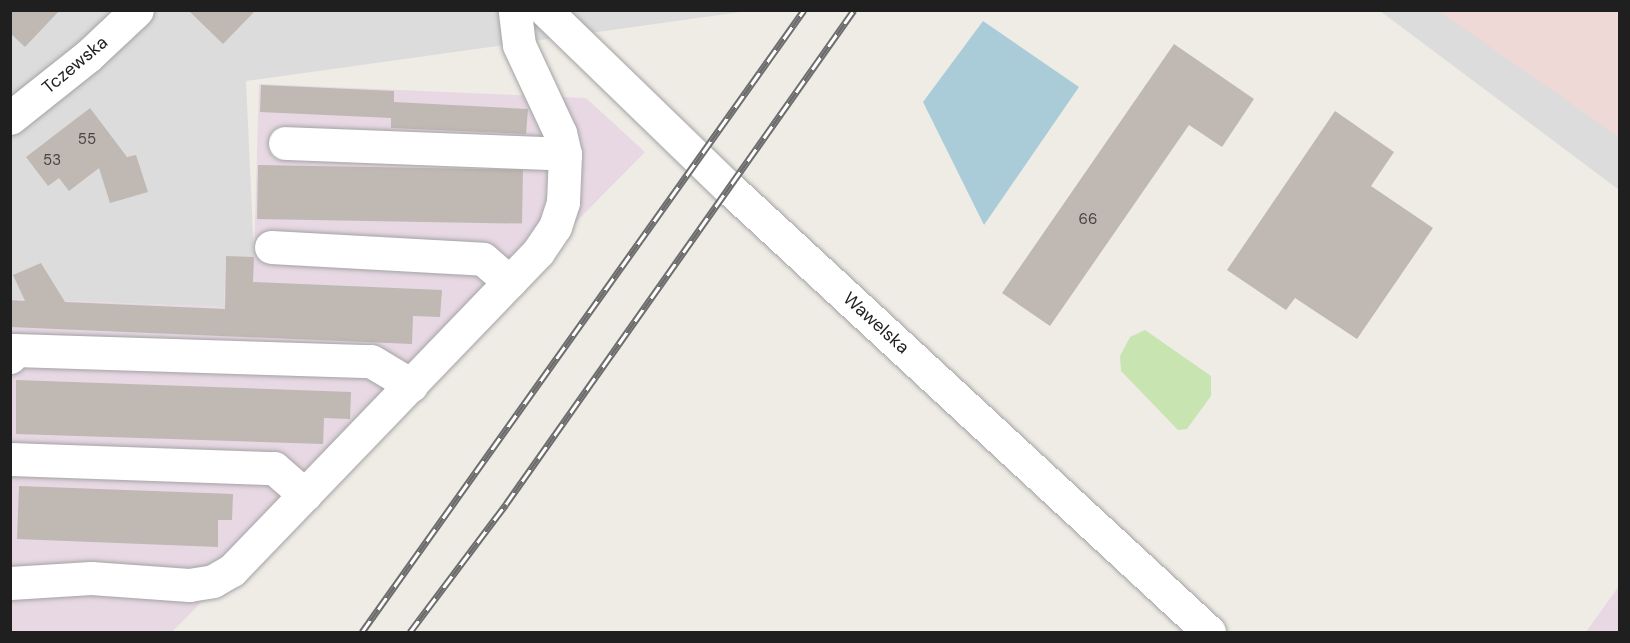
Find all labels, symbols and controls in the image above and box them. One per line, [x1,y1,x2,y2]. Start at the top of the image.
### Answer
street label: Tczewska [38,32,112,98]
house number: 55 [78,131,96,149]
house number: 53 [43,152,61,170]
house number: 66 [1079,211,1097,229]
street label: Wawelska [838,288,914,358]

